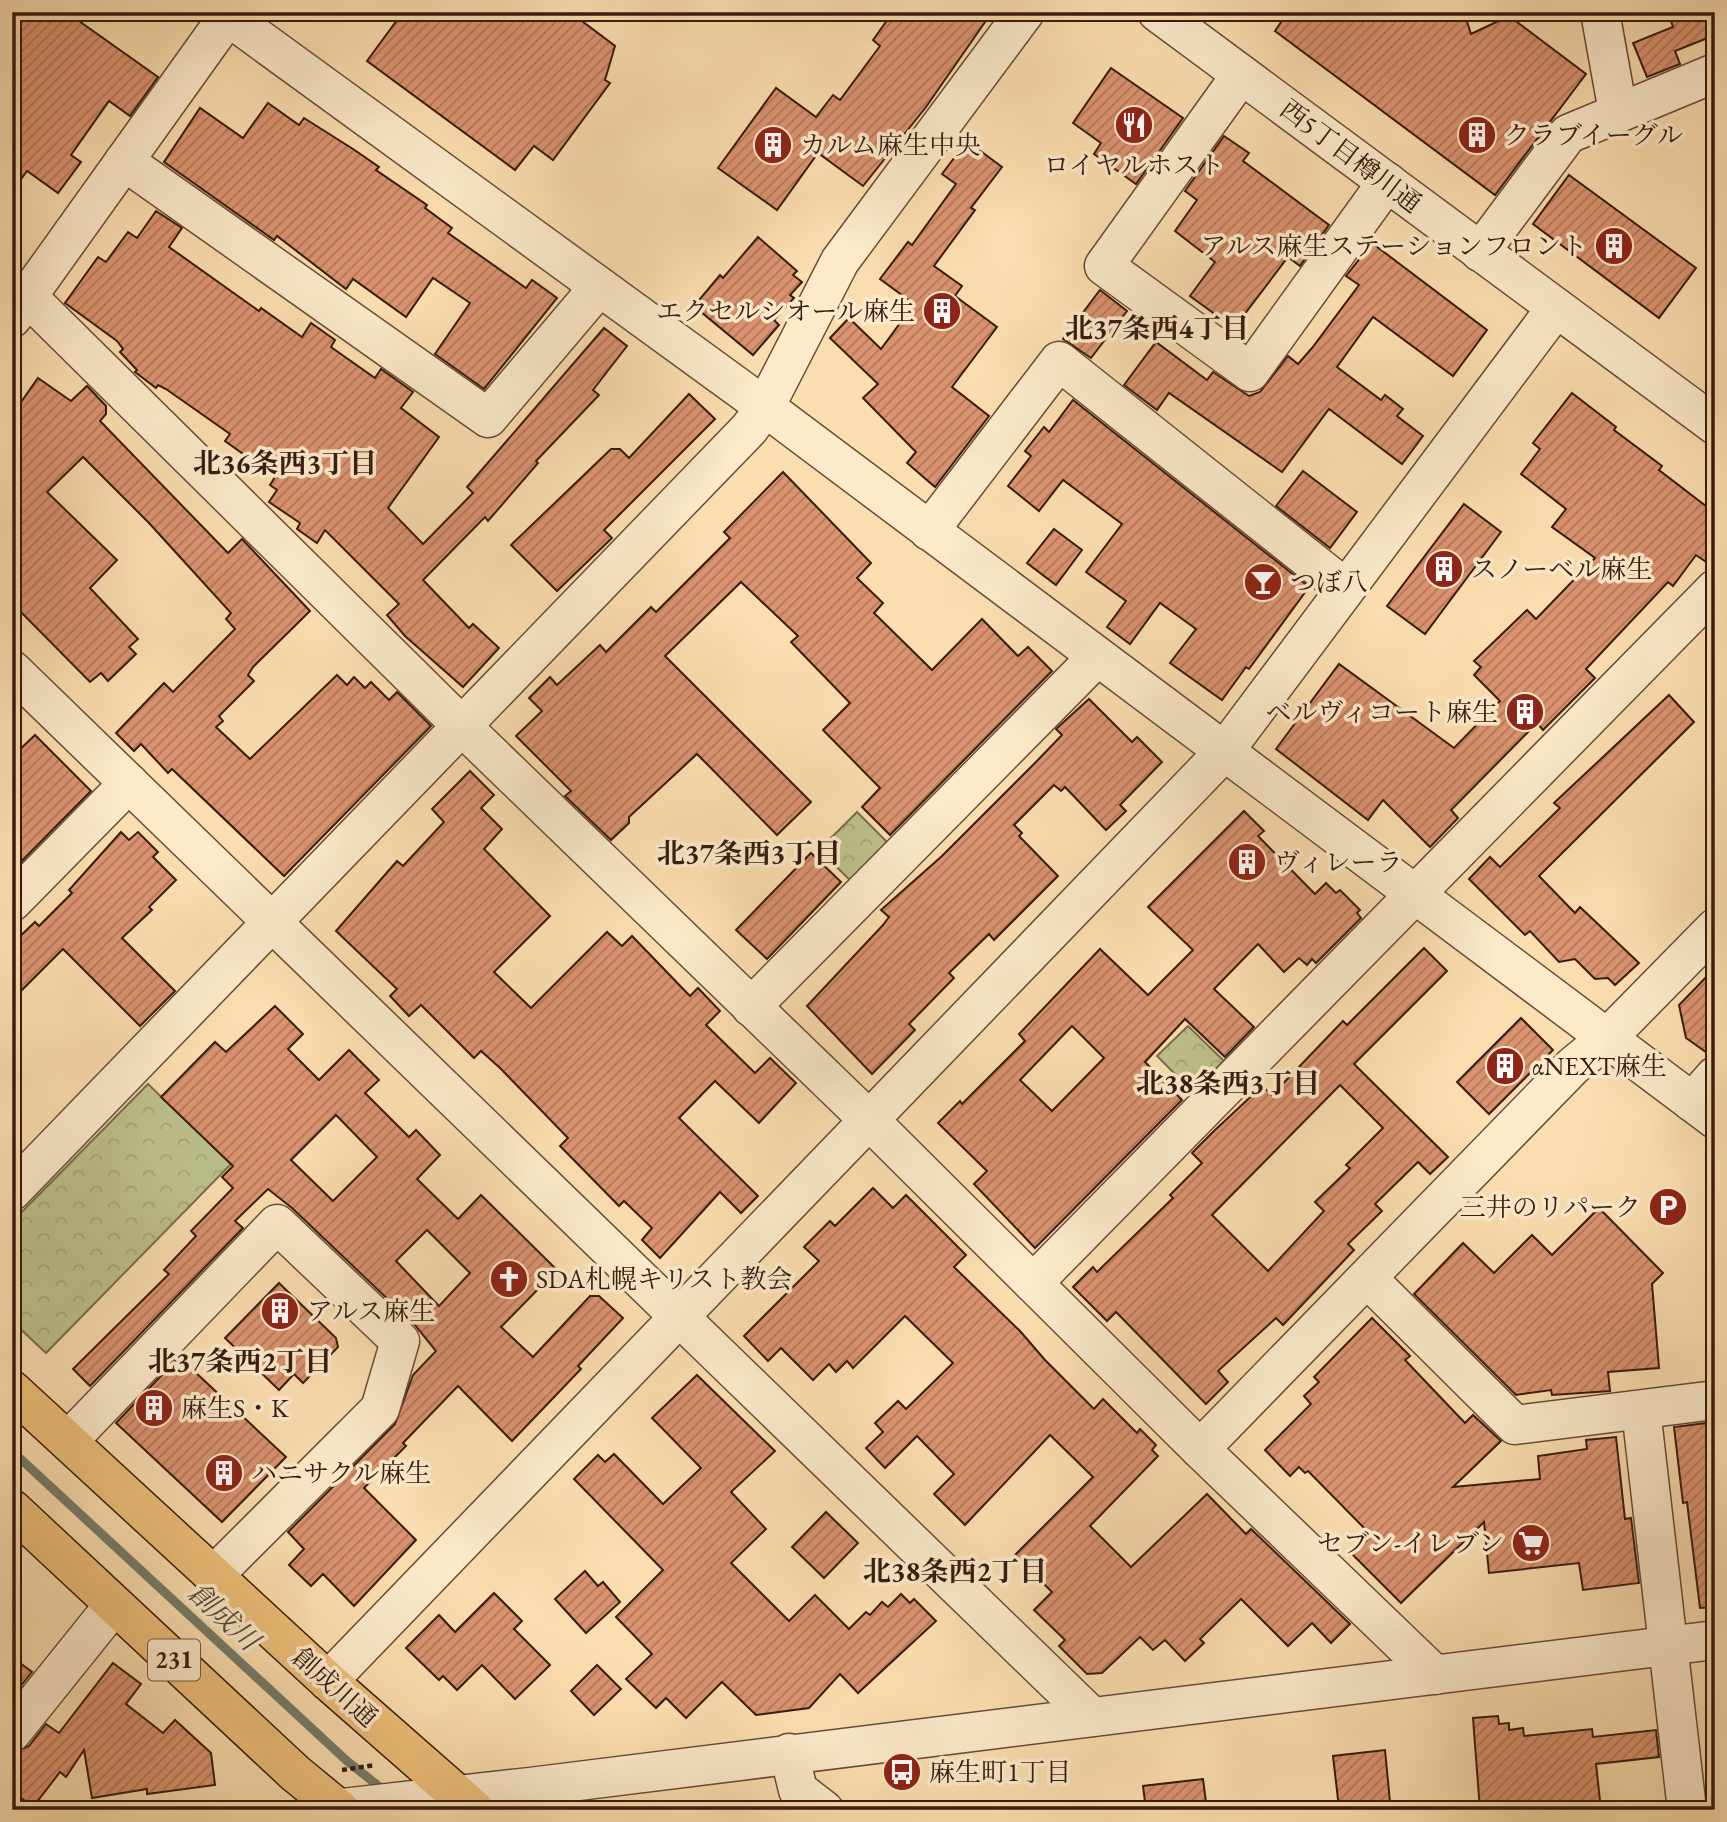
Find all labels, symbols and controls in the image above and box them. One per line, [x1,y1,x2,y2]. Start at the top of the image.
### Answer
street label: 西5丁目樽川通 [1273,92,1429,220]
restaurant icon: ロイヤルホスト [1113,104,1155,146]
building icon: クラブイーグル [1456,114,1498,156]
place label: クラブイーグル [1504,118,1683,152]
building icon: カルム麻生中央 [752,124,794,166]
place label: カルム麻生中央 [800,128,981,162]
place label: ロイヤルホスト [1044,148,1224,182]
building icon: アルス麻生ステーションフロント [1593,225,1635,267]
place label: アルス麻生ステーションフロント [1200,229,1587,263]
building icon: エクセルシオール麻生 [921,290,963,332]
place label: エクセルシオール麻生 [656,294,915,328]
district label: 北37条西4丁目 [1065,310,1249,346]
district label: 北36条西3丁目 [193,445,377,481]
building icon: スノーベル麻生 [1423,548,1465,590]
place label: スノーベル麻生 [1471,552,1652,586]
bar icon: つぼ八 [1242,561,1284,603]
place label: つぼ八 [1290,565,1368,599]
building icon: ベルヴィコート麻生 [1504,691,1546,733]
place label: ベルヴィコート麻生 [1266,695,1498,729]
district label: 北37条西3丁目 [657,835,841,871]
building icon: ヴィレーラ [1226,841,1268,883]
place label: ヴィレーラ [1274,845,1402,879]
building icon: αNEXT麻生 [1484,1045,1526,1087]
place label: αNEXT麻生 [1532,1049,1667,1083]
district label: 北38条西3丁目 [1136,1065,1320,1101]
parking icon: 三井のリパーク [1647,1186,1689,1228]
place label: 三井のリパーク [1460,1190,1641,1224]
church icon: SDA札幌キリスト教会 [488,1258,530,1300]
place label: SDA札幌キリスト教会 [536,1262,792,1296]
building icon: アルス麻生 [259,1290,301,1332]
place label: アルス麻生 [307,1294,435,1328]
district label: 北37条西2丁目 [148,1343,332,1379]
building icon: 麻生S・K [133,1387,175,1429]
place label: 麻生S・K [181,1391,289,1425]
building icon: ハニサクル麻生 [203,1452,245,1494]
place label: ハニサクル麻生 [251,1456,431,1490]
supermarket icon: セブン-イレブン [1510,1522,1552,1564]
place label: セブン-イレブン [1317,1526,1504,1560]
district label: 北38条西2丁目 [863,1553,1047,1589]
water label: 創成川 [181,1574,269,1660]
road number: 231 [148,1640,200,1680]
street label: 創成川通 [285,1640,385,1734]
bus stop icon: 麻生町1丁目 [881,1751,923,1793]
place label: 麻生町1丁目 [929,1755,1071,1789]

